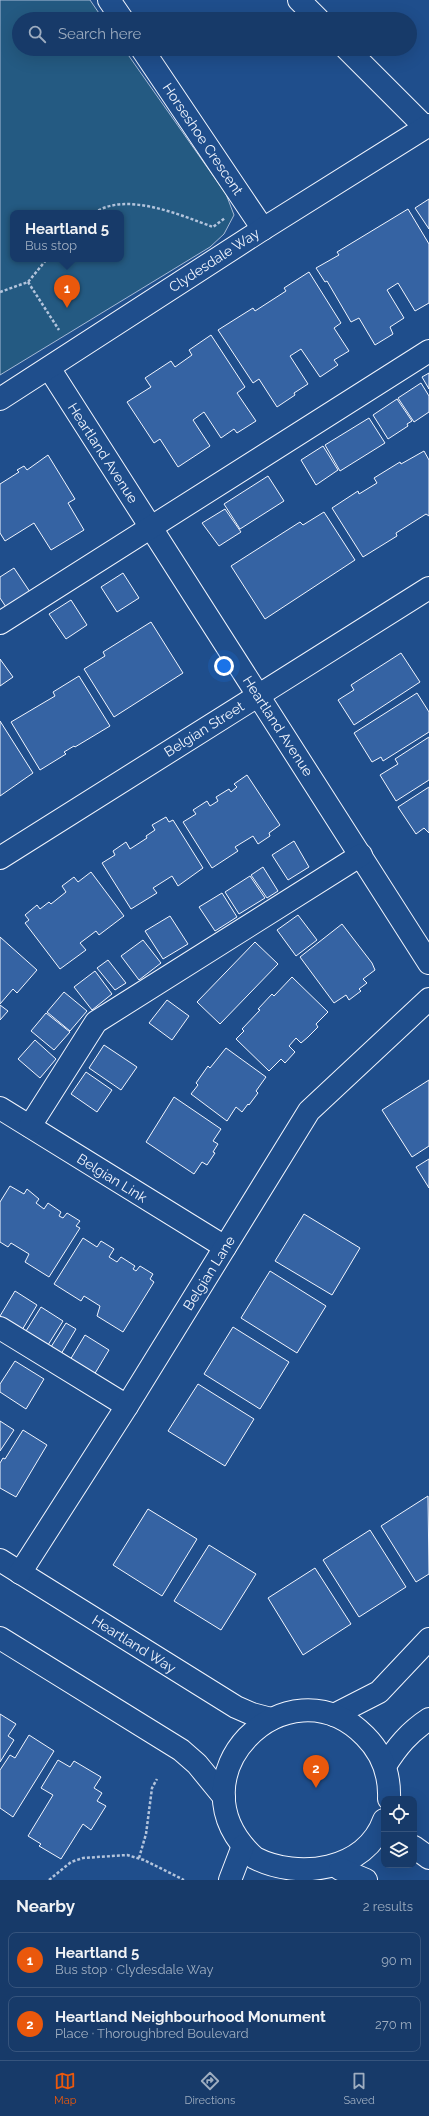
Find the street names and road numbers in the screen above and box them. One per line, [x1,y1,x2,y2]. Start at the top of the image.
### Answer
street label: Horseshoe Crescent [160,80,247,198]
street label: Clydesdale Way [166,225,263,295]
street label: Heartland Avenue [65,400,141,506]
street label: Heartland Avenue [240,673,316,779]
street label: Belgian Street [161,698,247,760]
street label: Belgian Link [74,1150,150,1206]
street label: Belgian Lane [180,1233,238,1313]
street label: Heartland Way [89,1612,179,1676]

